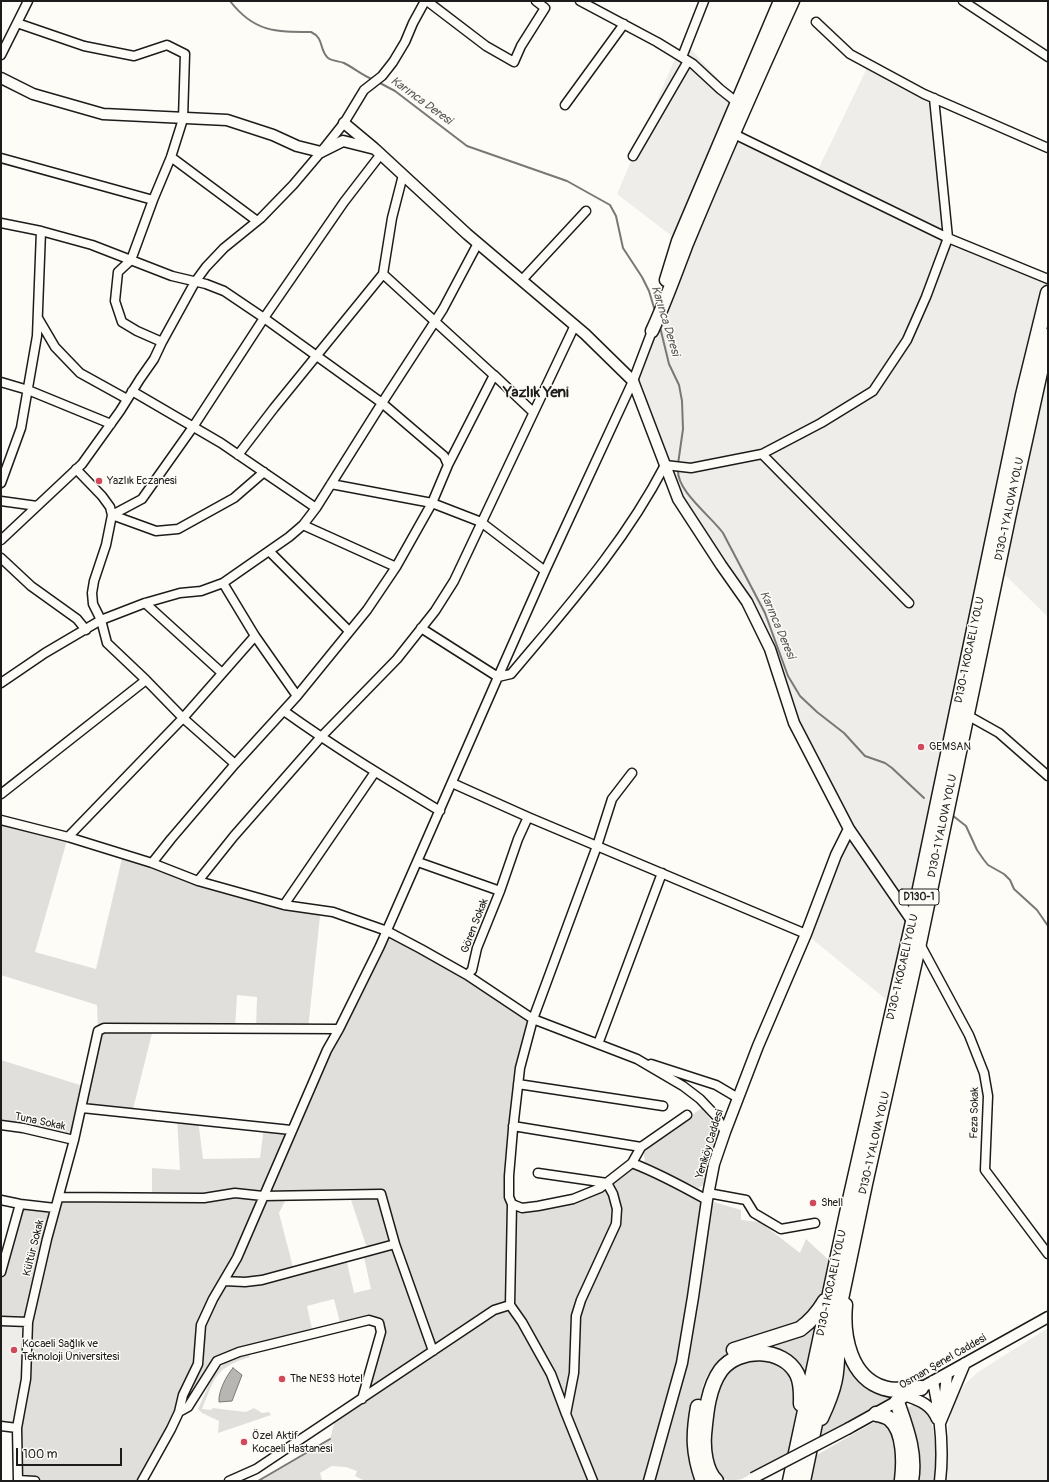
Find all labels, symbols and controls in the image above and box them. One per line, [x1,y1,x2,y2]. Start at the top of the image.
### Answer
water label: Karınca Deresi [388,74,454,128]
water label: Karınca Deresi [648,284,682,358]
district label: Yazlık Yeni [503,384,569,402]
street label: D130-1 YALOVA YOLU [993,456,1027,562]
place label: Yazlık Eczanesi [107,474,177,488]
marker: Yazlık Eczanesi [94,476,104,486]
water label: Karınca Deresi [756,589,798,661]
street label: D130-1 KOCAELİ YOLU [952,596,988,704]
place label: GEMSAN [929,740,971,754]
marker: GEMSAN [916,742,926,752]
street label: D130-1 YALOVA YOLU [926,773,960,879]
road number: D130-1 [899,889,939,905]
street label: Gören Sokak [459,897,491,955]
street label: D130-1 KOCAELİ YOLU [884,913,922,1021]
street label: Feza Sokak [968,1087,982,1139]
street label: D130-1 YALOVA YOLU [857,1090,893,1196]
street label: Yeniköy Caddesi [693,1108,727,1180]
street label: Tuna Sokak [13,1110,67,1134]
place label: Shell [821,1196,843,1210]
marker: Shell [808,1198,818,1208]
street label: Kültür Sokak [21,1218,47,1278]
street label: D130-1 KOCAELİ YOLU [814,1229,850,1337]
street label: Osman Şenel Caddesi [897,1332,989,1392]
place label: Kocaeli Sağlık ve Teknoloji Üniversitesi [22,1337,119,1363]
marker: Kocaeli Sağlık ve Teknoloji Üniversitesi [9,1345,19,1355]
place label: The NESS Hotel [290,1372,363,1386]
marker: The NESS Hotel [277,1374,287,1384]
place label: Özel Aktif Kocaeli Hastanesi [252,1429,332,1455]
marker: Özel Aktif Kocaeli Hastanesi [239,1437,249,1447]
scale bar [18,1440,124,1466]
text: 100 m [23,1447,57,1462]

